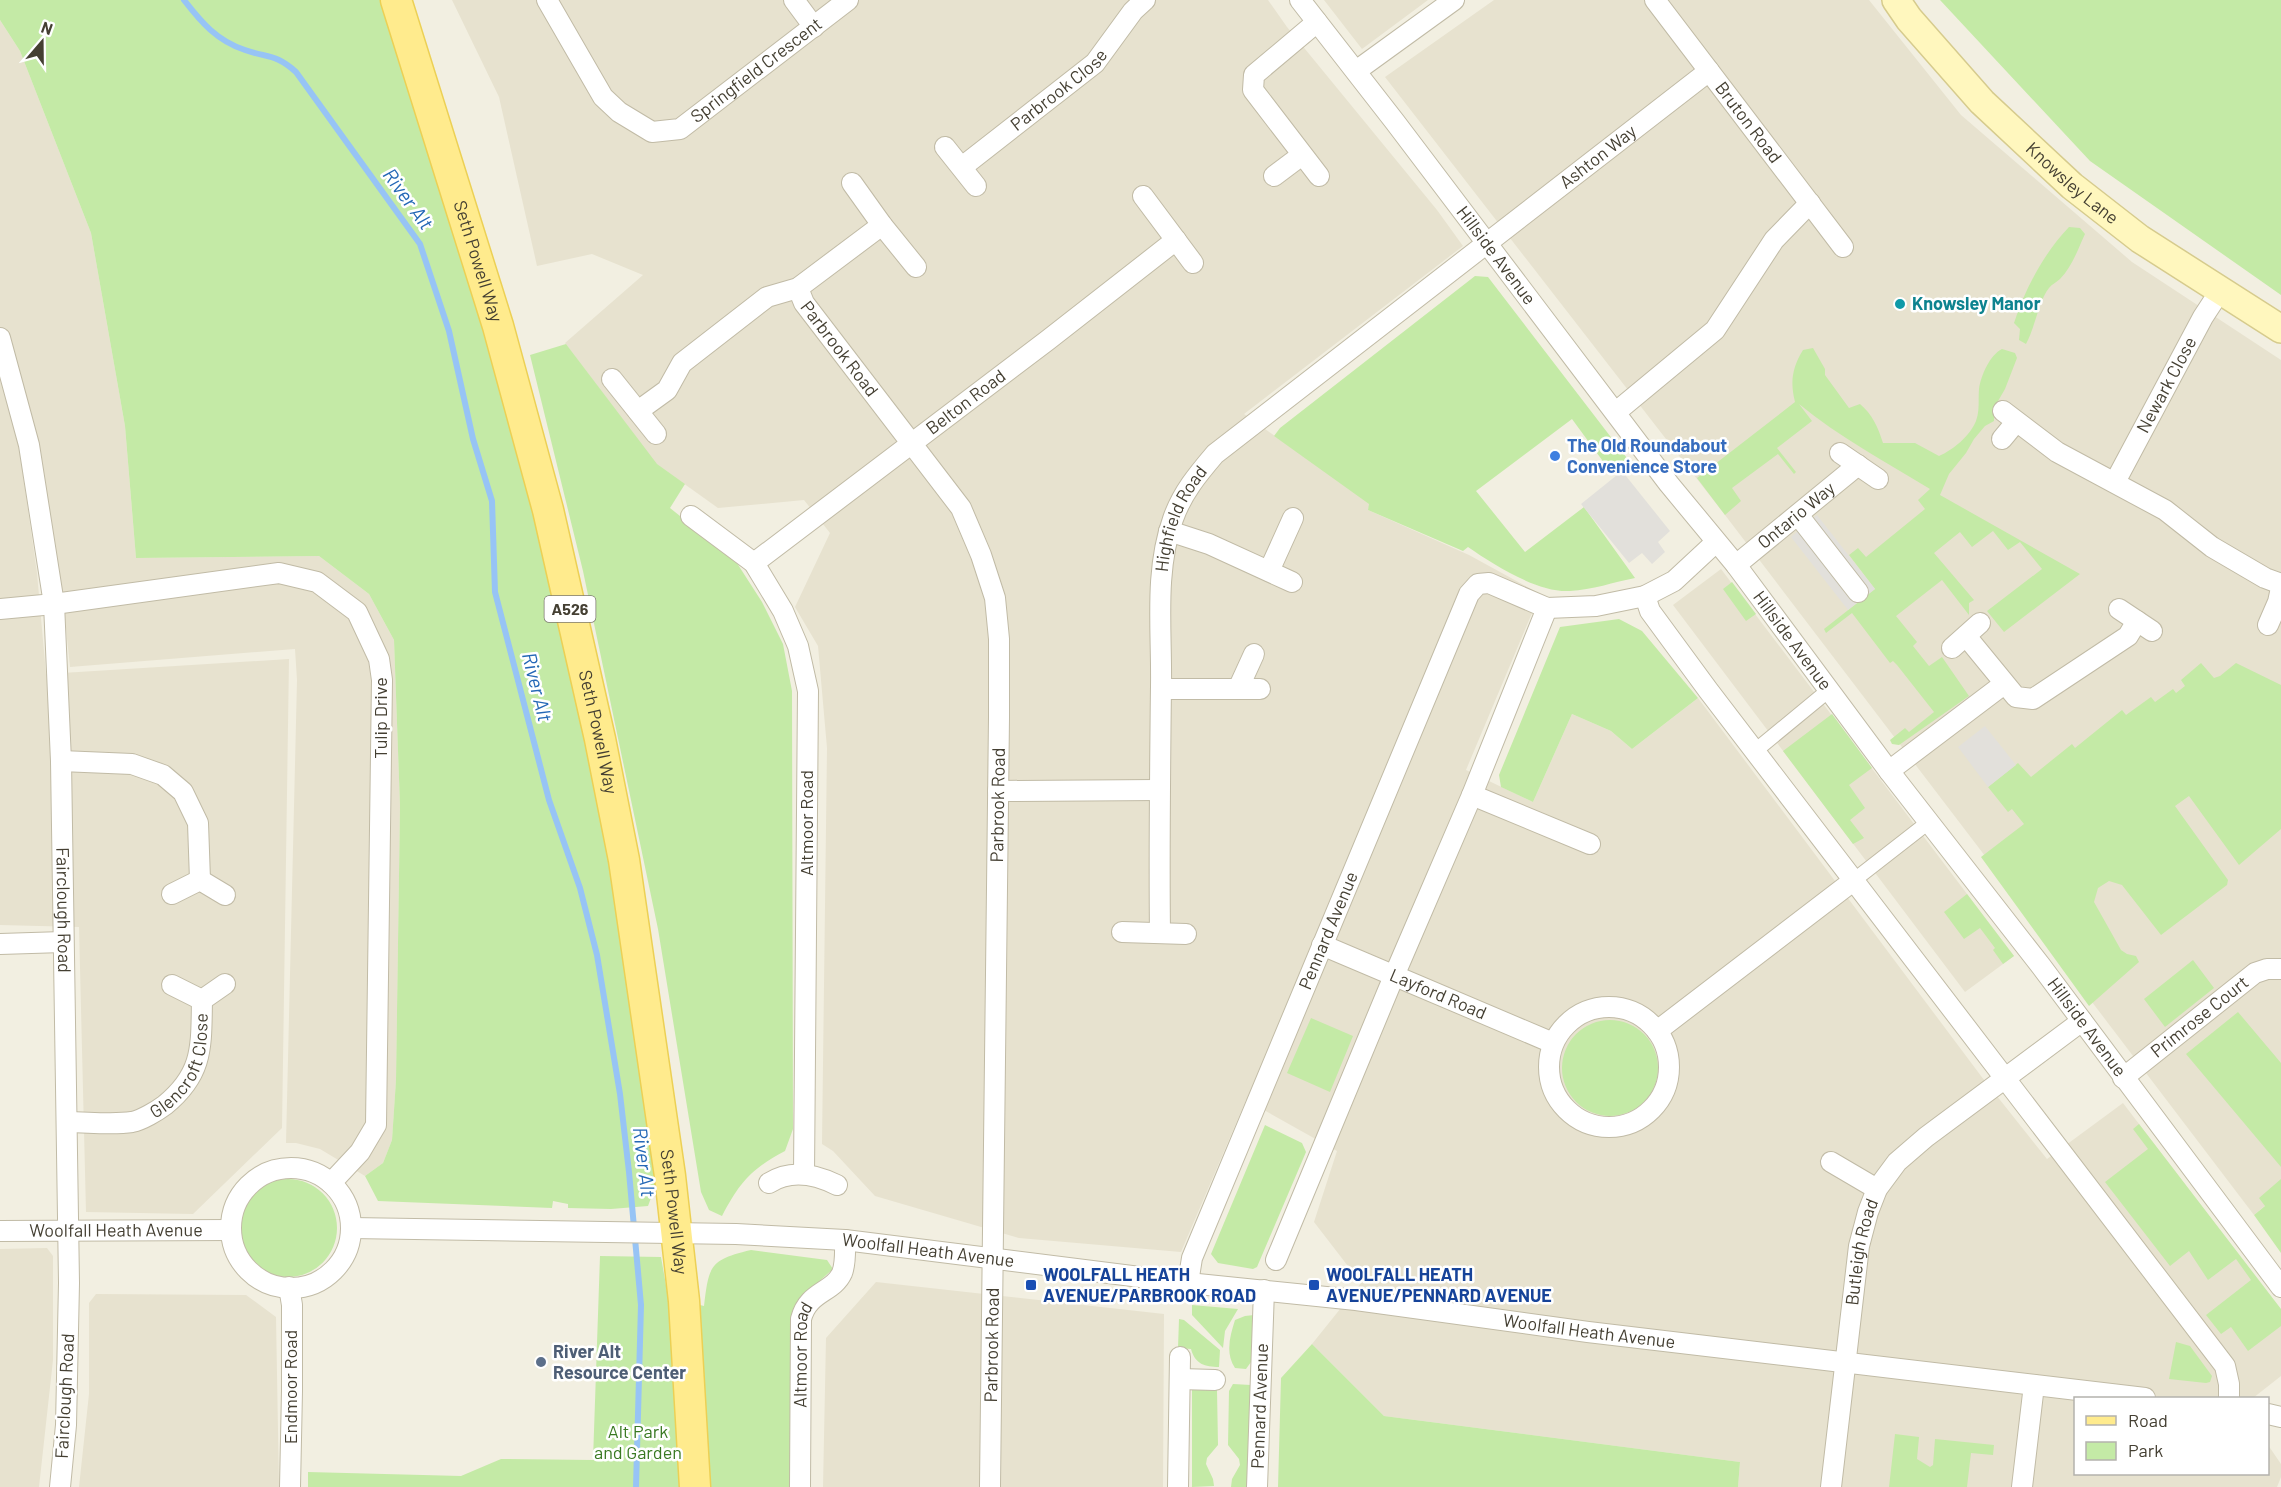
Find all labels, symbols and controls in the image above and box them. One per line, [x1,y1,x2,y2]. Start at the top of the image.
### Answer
north arrow [12,12,72,72]
street label: Springfield Crescent [686,12,826,127]
text: N [39,17,56,38]
street label: Parbrook Close [1006,44,1111,135]
street label: Bruton Road [1711,77,1787,167]
street label: Ashton Way [1555,120,1640,193]
street label: Knowsley Lane [2022,137,2123,228]
water label: River Alt [378,163,439,234]
street label: Seth Powell Way [449,198,508,325]
street label: Hillside Avenue [1452,201,1541,309]
place label: Knowsley Manor [1912,292,2041,314]
street label: Parbrook Road [796,296,884,401]
marker: Knowsley Manor [1893,297,1907,311]
street label: Newark Close [2131,333,2201,436]
street label: Belton Road [921,364,1010,439]
place label: The Old Roundabout Convenience Store [1567,434,1727,477]
marker: The Old Roundabout Convenience Store [1548,449,1562,463]
street label: Highfield Road [1150,461,1211,573]
street label: Ontario Way [1753,477,1839,553]
street label: Hillside Avenue [1749,586,1837,694]
road number: A526 [544,596,596,622]
water label: River Alt [518,650,558,724]
street label: Seth Powell Way [575,668,623,796]
street label: Tulip Drive [369,677,391,759]
street label: Parbrook Road [985,747,1009,863]
street label: Altmoor Road [795,770,817,876]
street label: Fairclough Road [52,847,76,973]
street label: Pennard Avenue [1293,868,1362,993]
street label: Layford Road [1387,963,1490,1023]
street label: Primrose Court [2146,971,2252,1062]
street label: Hillside Avenue [2043,973,2132,1081]
street label: Glencroft Close [145,1013,212,1122]
water label: River Alt [629,1126,661,1198]
street label: Seth Powell Way [656,1148,693,1276]
street label: Butleigh Road [1840,1195,1882,1307]
street label: Woolfall Heath Avenue [29,1218,203,1241]
street label: Woolfall Heath Avenue [841,1228,1016,1271]
place label: WOOLFALL HEATH AVENUE/PARBROOK ROAD [1043,1263,1256,1306]
place label: WOOLFALL HEATH AVENUE/PENNARD AVENUE [1326,1263,1552,1306]
marker: WOOLFALL HEATH AVENUE/PARBROOK ROAD [1024,1278,1038,1292]
marker: WOOLFALL HEATH AVENUE/PENNARD AVENUE [1307,1278,1321,1292]
street label: Parbrook Road [979,1287,1003,1403]
street label: Altmoor Road [788,1297,817,1408]
street label: Woolfall Heath Avenue [1502,1308,1677,1352]
street label: Endmoor Road [279,1330,301,1444]
street label: Fairclough Road [50,1333,78,1459]
place label: River Alt Resource Center [553,1340,686,1383]
street label: Pennard Avenue [1246,1343,1272,1469]
marker: River Alt Resource Center [534,1355,548,1369]
legend [2074,1397,2269,1475]
text: Road [2128,1409,2168,1431]
park label: Alt Park and Garden [594,1420,682,1463]
text: Park [2128,1439,2163,1461]

